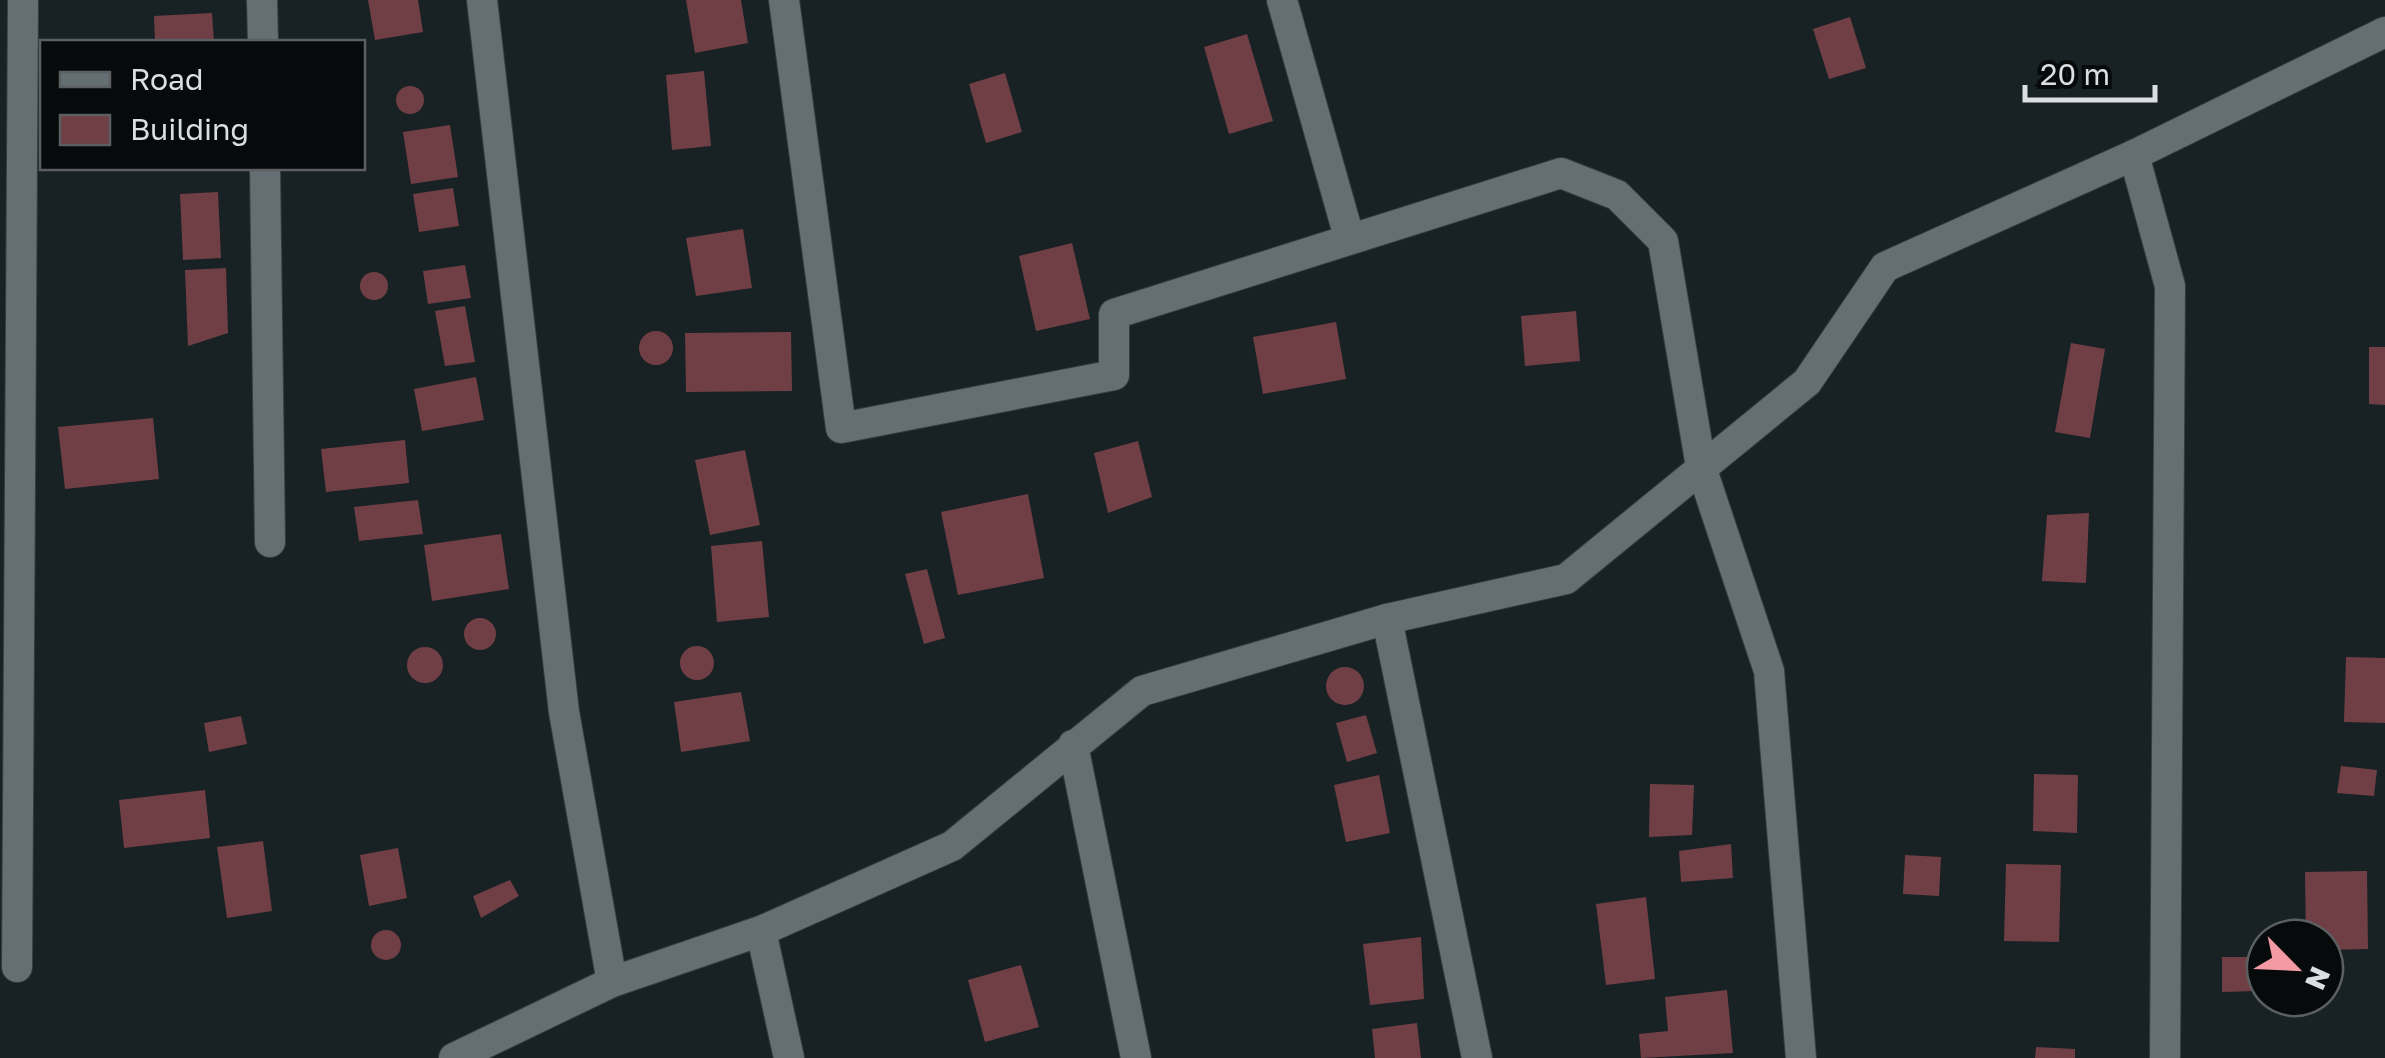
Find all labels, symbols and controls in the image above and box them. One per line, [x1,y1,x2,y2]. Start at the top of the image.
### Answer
legend [40,40,365,170]
scale bar [2025,40,2155,102]
text: 20 m [2040,56,2110,92]
text: Road [130,61,204,97]
text: Building [130,111,249,147]
north arrow [2245,918,2345,1018]
text: N [2299,962,2338,995]

